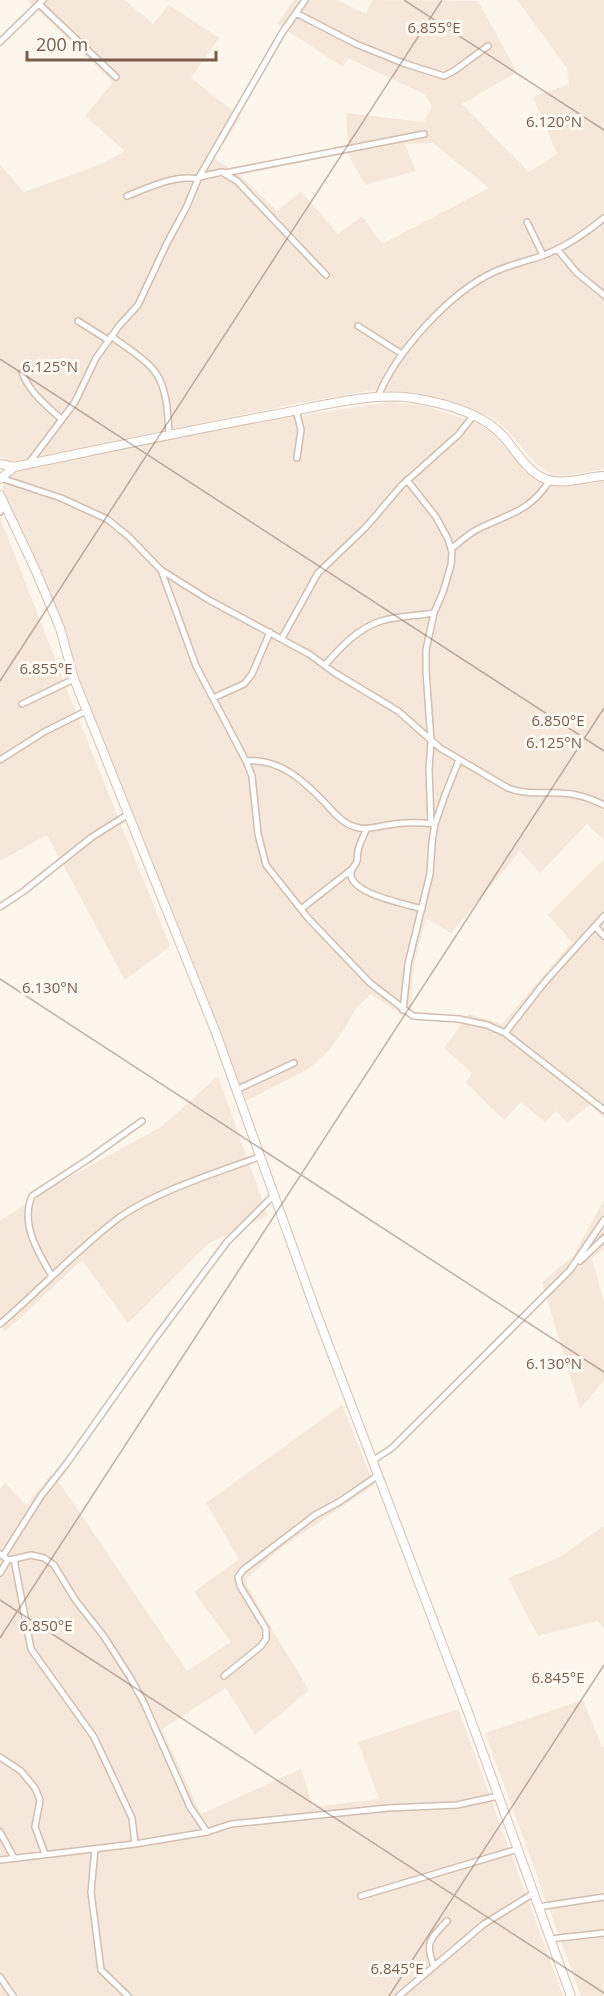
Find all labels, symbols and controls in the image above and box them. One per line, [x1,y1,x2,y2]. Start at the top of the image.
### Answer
text: 6.855°E [407,17,461,37]
scale bar [27,24,216,62]
text: 200 m [36,32,88,56]
text: 6.120°N [526,111,582,131]
text: 6.125°N [22,356,78,376]
text: 6.855°E [19,658,73,678]
text: 6.850°E [531,710,585,730]
text: 6.125°N [526,732,582,752]
text: 6.130°N [22,977,78,997]
text: 6.130°N [526,1353,582,1373]
text: 6.850°E [19,1615,73,1635]
text: 6.845°E [531,1667,585,1687]
text: 6.845°E [370,1958,424,1978]

